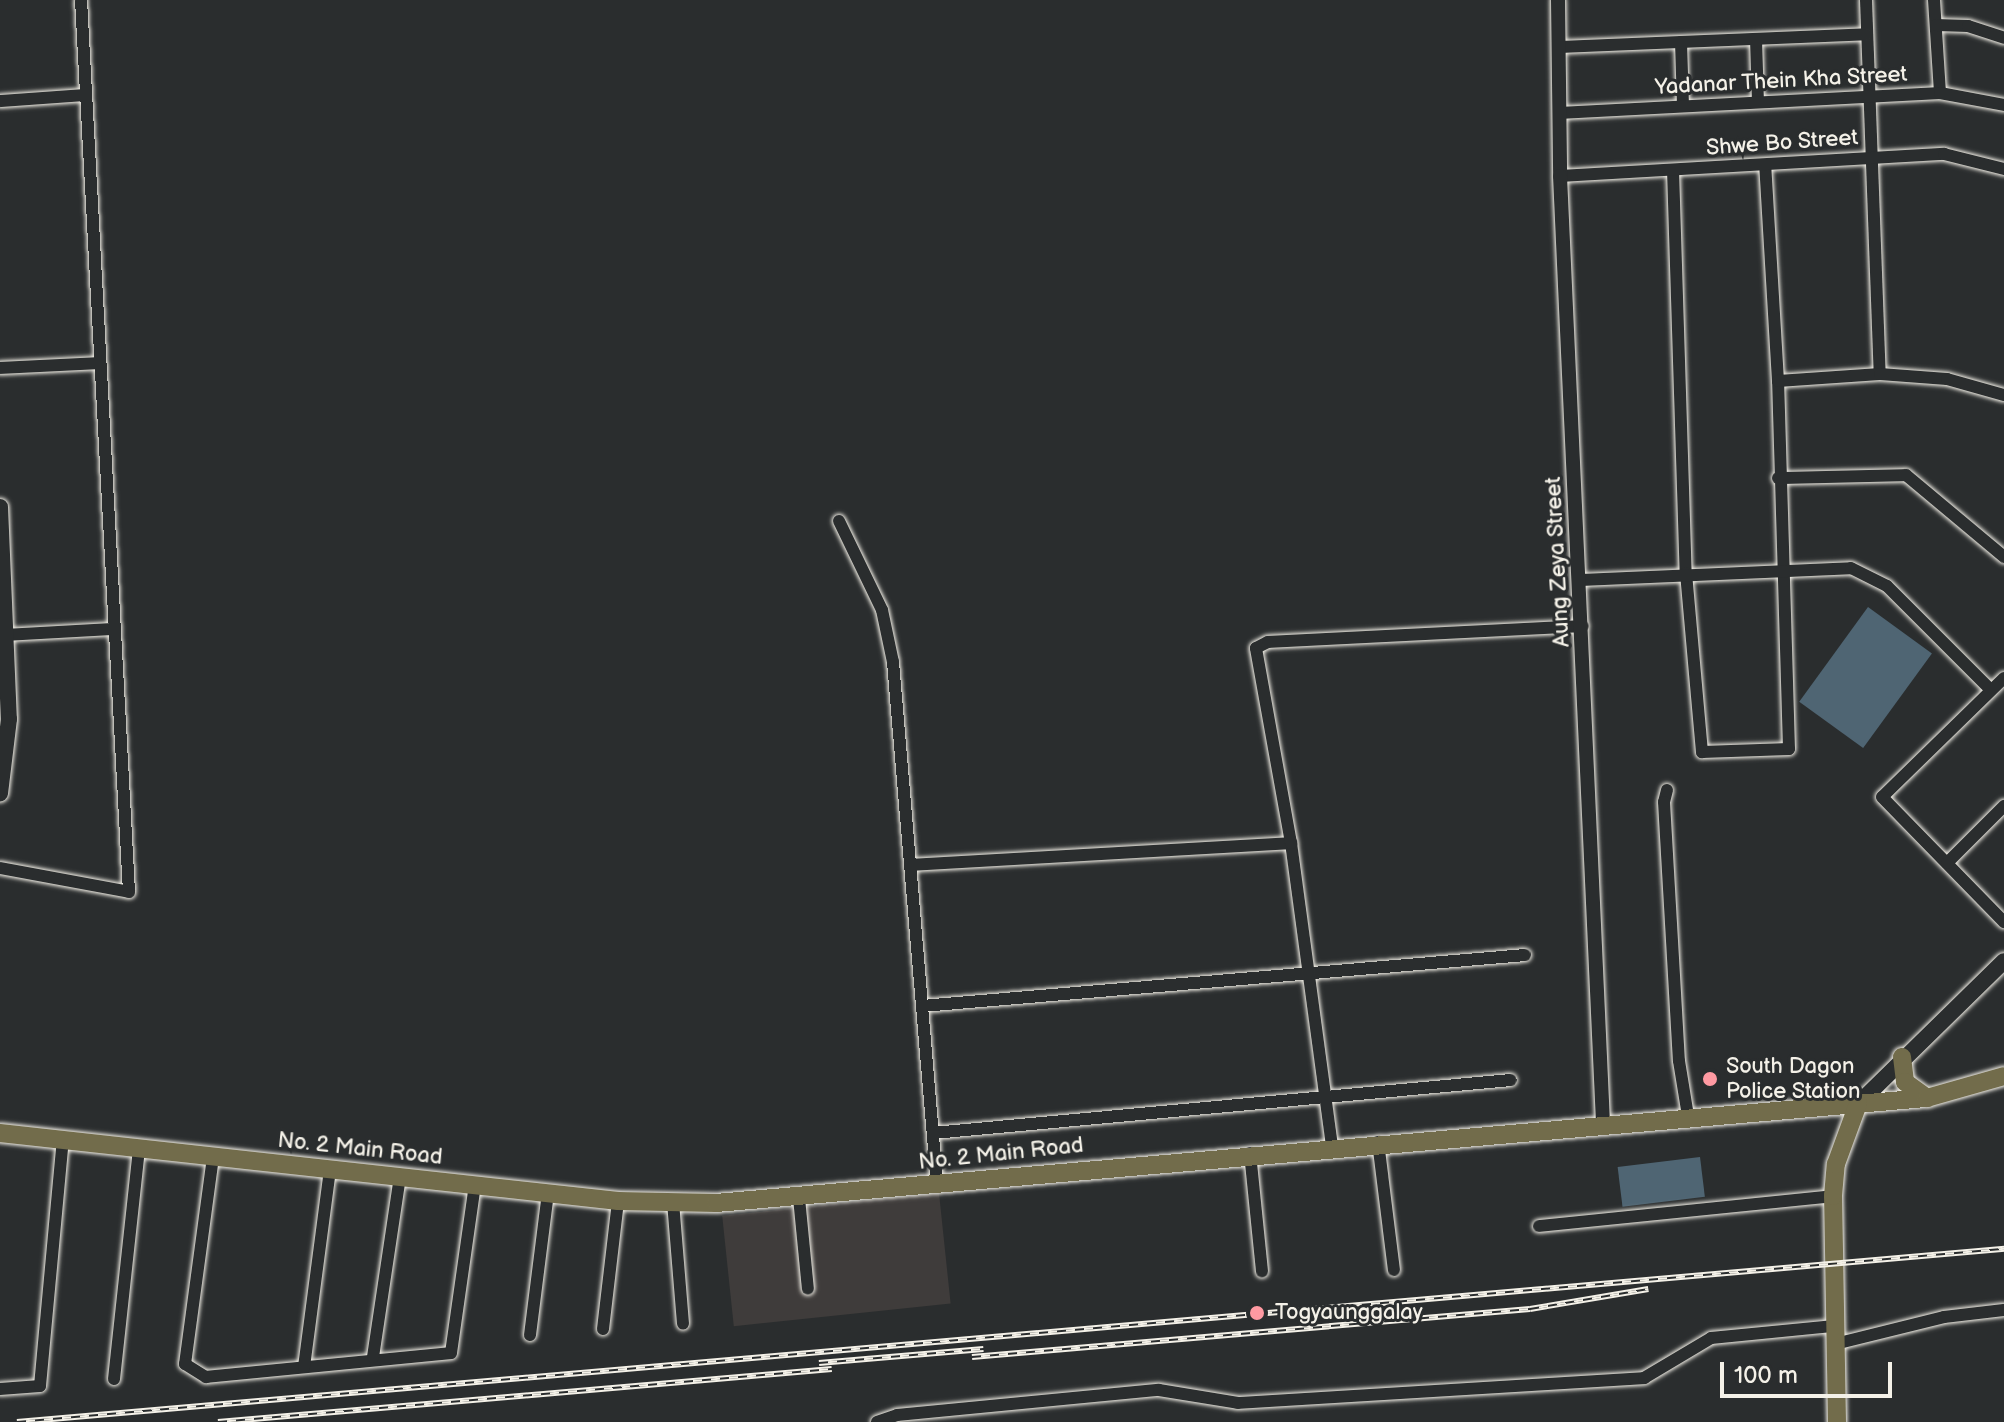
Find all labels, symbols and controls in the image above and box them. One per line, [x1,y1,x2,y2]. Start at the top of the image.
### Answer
street label: Yadanar Thein Kha Street [1654,61,1908,101]
street label: Shwe Bo Street [1705,125,1859,161]
street label: Aung Zeya Street [1540,476,1576,648]
place label: South Dagon Police Station [1726,1053,1861,1104]
marker: South Dagon Police Station [1701,1070,1719,1088]
street label: No. 2 Main Road [276,1127,444,1171]
street label: No. 2 Main Road [917,1132,1085,1176]
place label: Togyaunggalay [1275,1300,1423,1326]
marker: Togyaunggalay [1246,1302,1268,1324]
scale bar [1724,1346,1896,1396]
text: 100 m [1734,1361,1798,1390]

